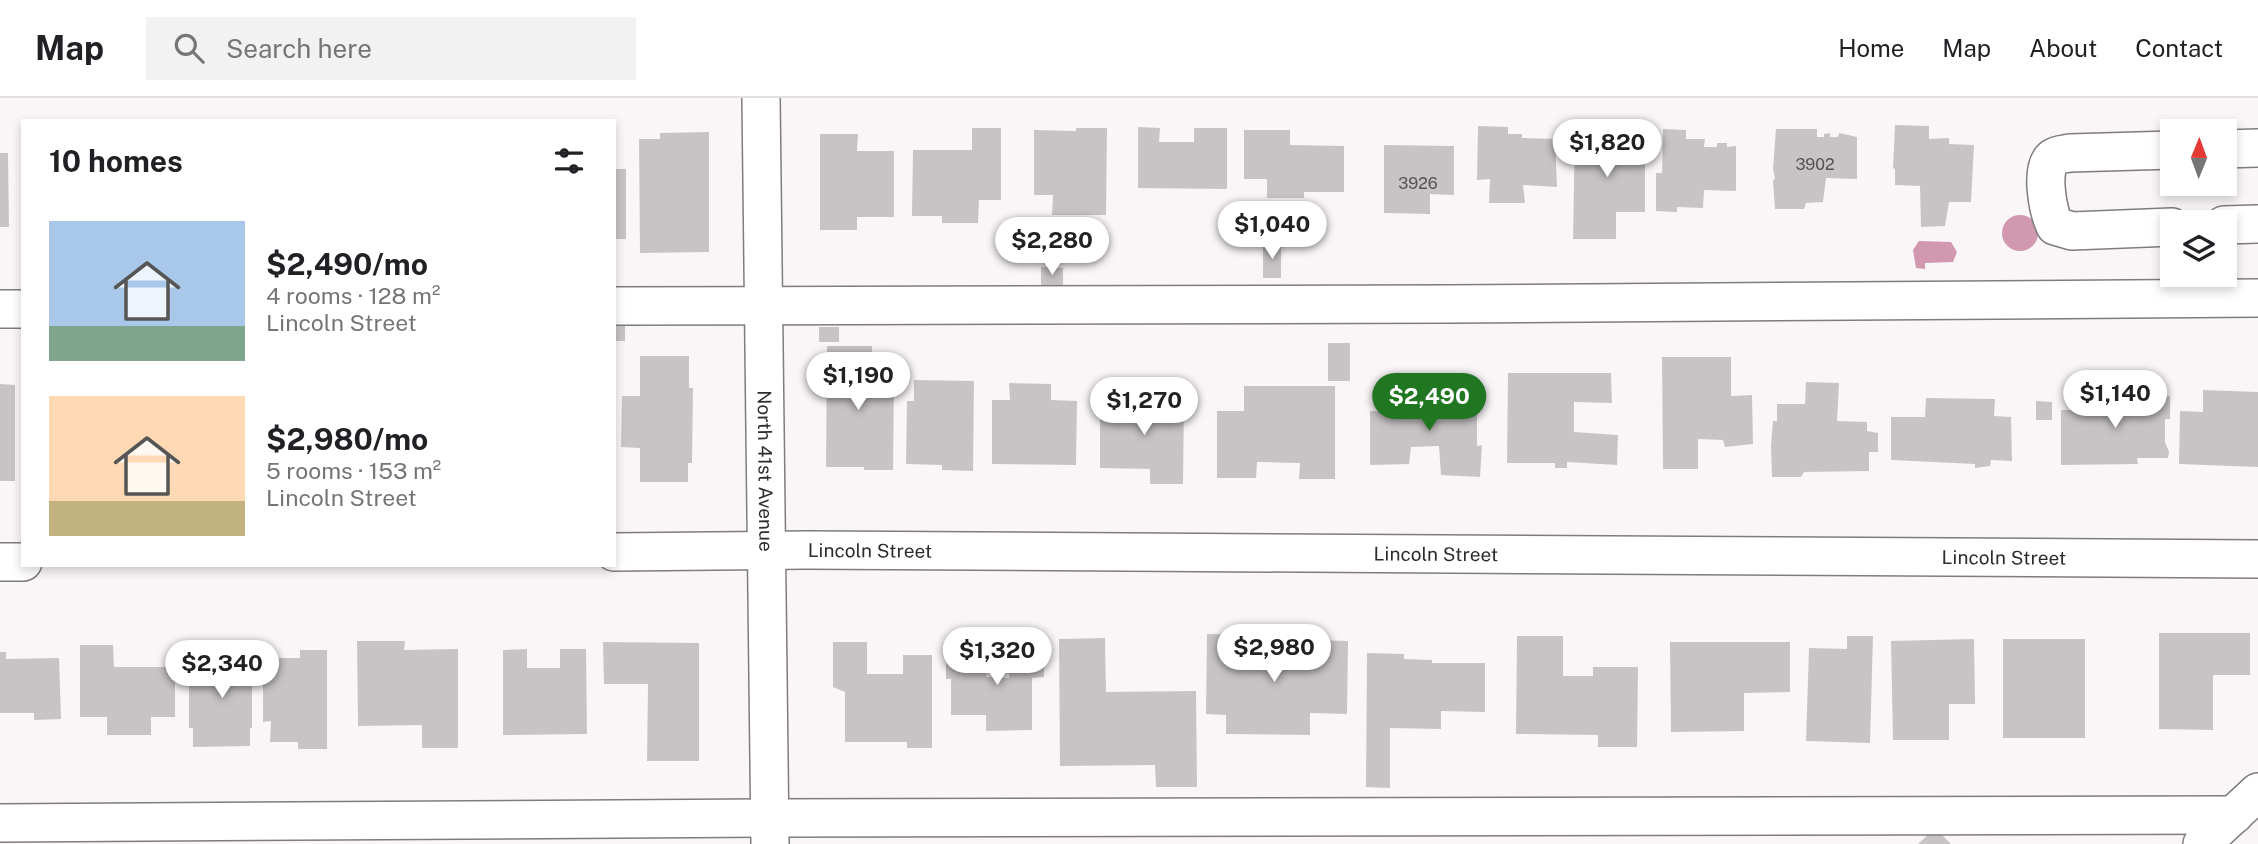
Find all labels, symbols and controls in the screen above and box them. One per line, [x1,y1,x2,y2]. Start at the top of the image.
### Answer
search box [146,17,636,80]
text: Map [35,29,104,67]
icon: search [170,29,208,67]
text: Search here [226,33,372,64]
text: Home [1838,34,1904,62]
text: Map [1942,34,1991,62]
text: About [2029,34,2097,62]
text: Contact [2135,34,2223,62]
north arrow [2160,119,2236,196]
map controls [2160,119,2237,287]
pin: $1,820 [1550,120,1664,179]
text: $1,820 [1569,128,1645,155]
icon: filters [550,142,588,180]
text: 10 homes [49,143,183,179]
house number: 3902 [1795,155,1835,174]
house number: 3926 [1398,174,1438,193]
pin: $1,040 [1215,202,1329,261]
text: $1,040 [1234,210,1310,237]
button: layers [2160,210,2237,287]
pin: $2,280 [995,218,1109,277]
text: $2,280 [1011,226,1093,253]
text: $2,490/mo [266,246,428,282]
icon: home [105,249,189,333]
text: 4 rooms · 128 m² [266,282,440,309]
text: Lincoln Street [266,309,417,336]
pin: $1,190 [801,352,915,412]
text: $1,190 [822,361,894,388]
pin: $1,140 [2058,370,2172,430]
pin: $2,490 [1372,374,1486,433]
pin: $1,270 [1087,378,1201,437]
text: $1,140 [2079,379,2151,406]
text: $2,490 [1388,382,1470,409]
text: $1,270 [1106,386,1182,413]
street label: North 41st Avenue [754,390,777,552]
text: $2,980/mo [266,421,428,457]
icon: home [105,424,189,508]
text: 5 rooms · 153 m² [266,457,441,484]
text: Lincoln Street [266,484,417,511]
street label: Lincoln Street [808,539,932,562]
street label: Lincoln Street [1374,543,1498,565]
street label: Lincoln Street [1942,546,2066,569]
pin: $2,980 [1217,624,1331,684]
pin: $1,320 [940,628,1054,687]
text: $2,980 [1233,633,1315,660]
text: $1,320 [959,636,1035,663]
pin: $2,340 [165,640,279,700]
text: $2,340 [181,649,263,676]

